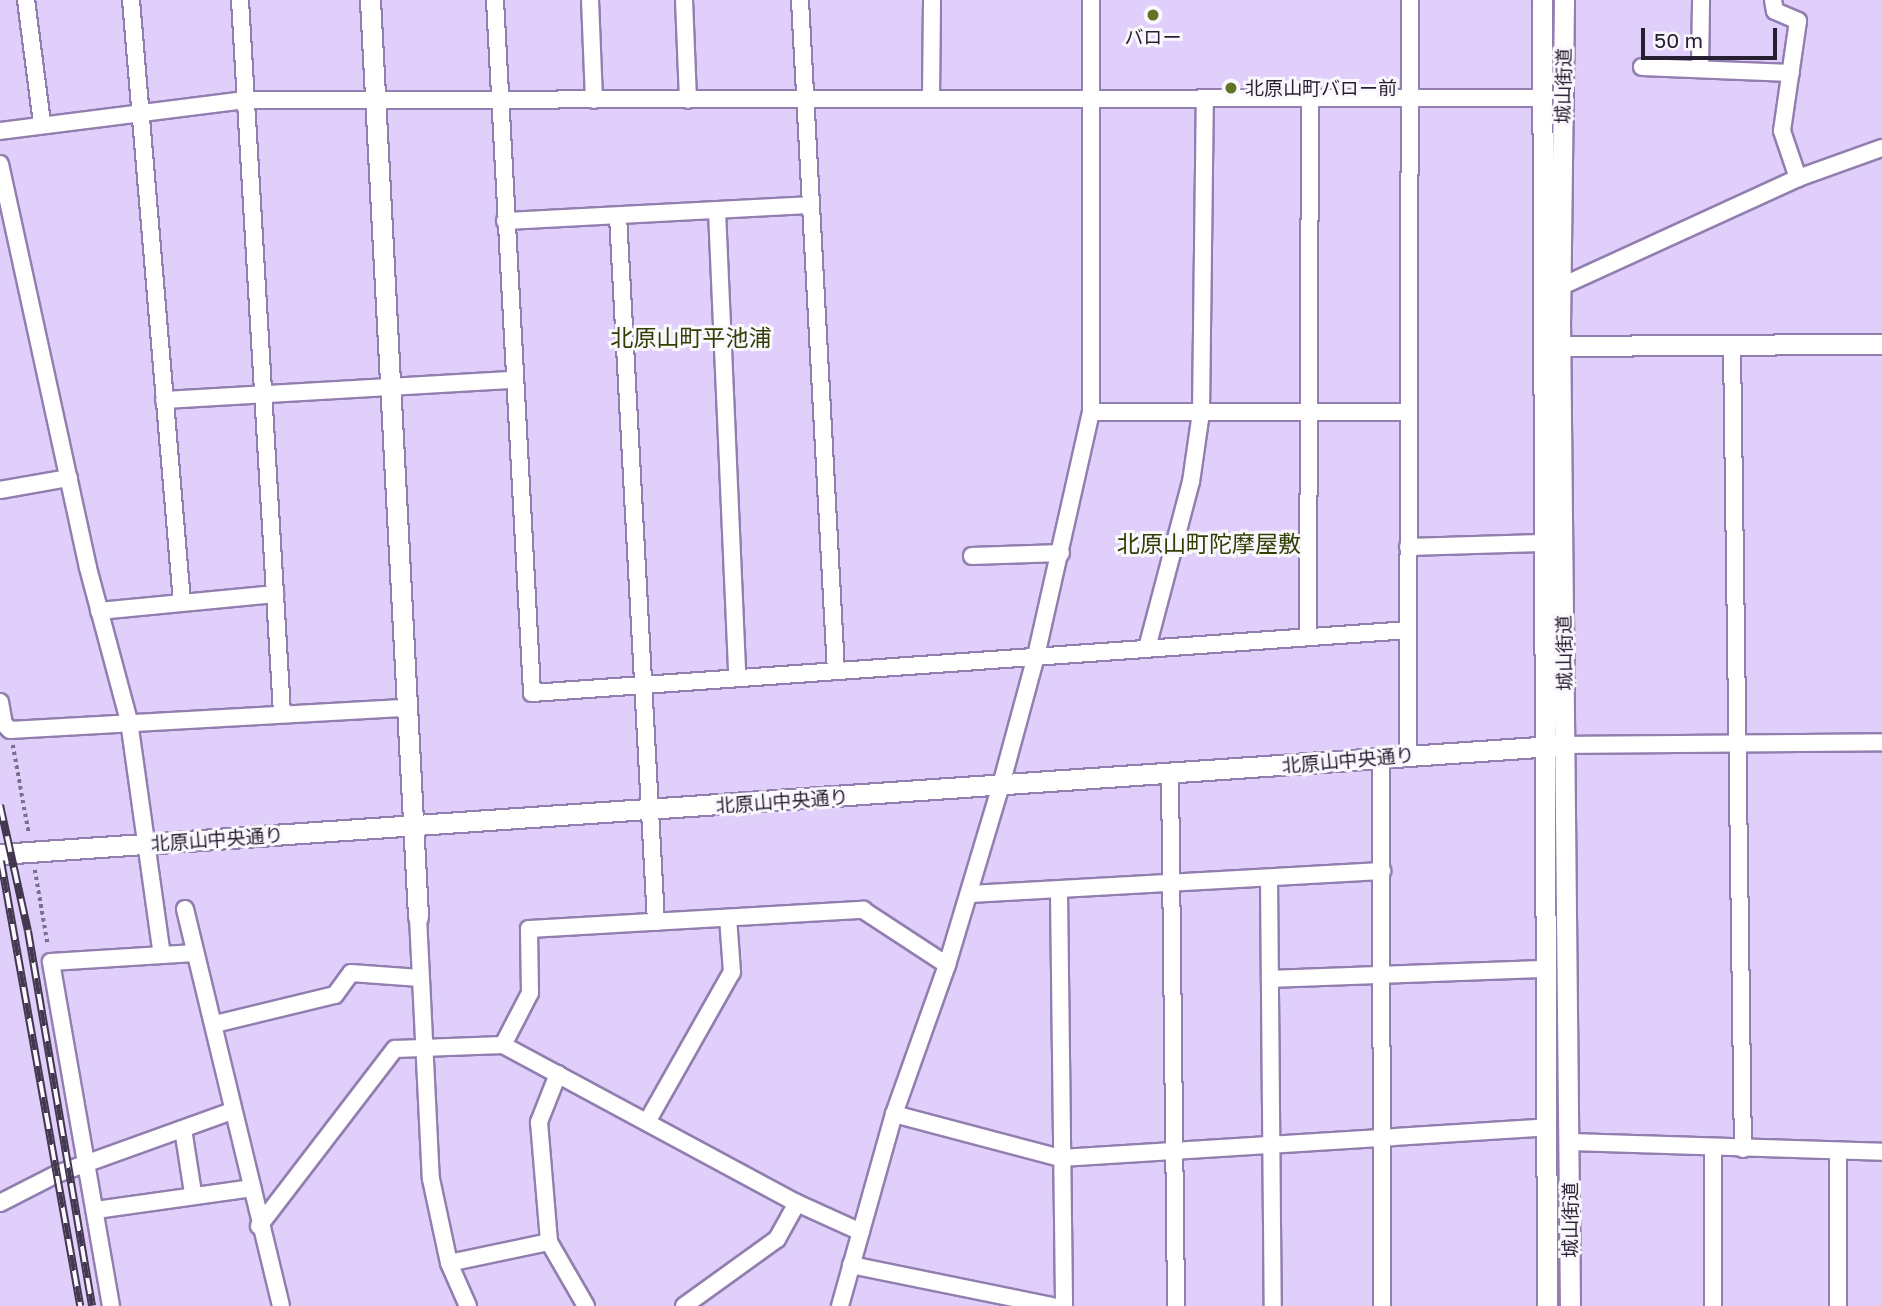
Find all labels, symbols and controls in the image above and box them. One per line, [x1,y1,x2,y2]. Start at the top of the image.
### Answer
marker: バロー [1145,7,1161,23]
scale bar [1644,14,1780,58]
place label: バロー [1125,26,1181,48]
text: 50 m [1654,27,1703,53]
street label: 城山街道 [1551,48,1575,124]
place label: 北原山町バロー前 [1245,77,1397,99]
marker: 北原山町バロー前 [1223,80,1239,96]
district label: 北原山町平池浦 [611,323,771,351]
district label: 北原山町陀摩屋敷 [1117,529,1301,557]
street label: 城山街道 [1552,615,1576,691]
street label: 北原山中央通り [1281,743,1415,777]
street label: 北原山中央通り [715,785,849,817]
street label: 北原山中央通り [150,823,284,855]
street label: 城山街道 [1559,1182,1581,1258]

